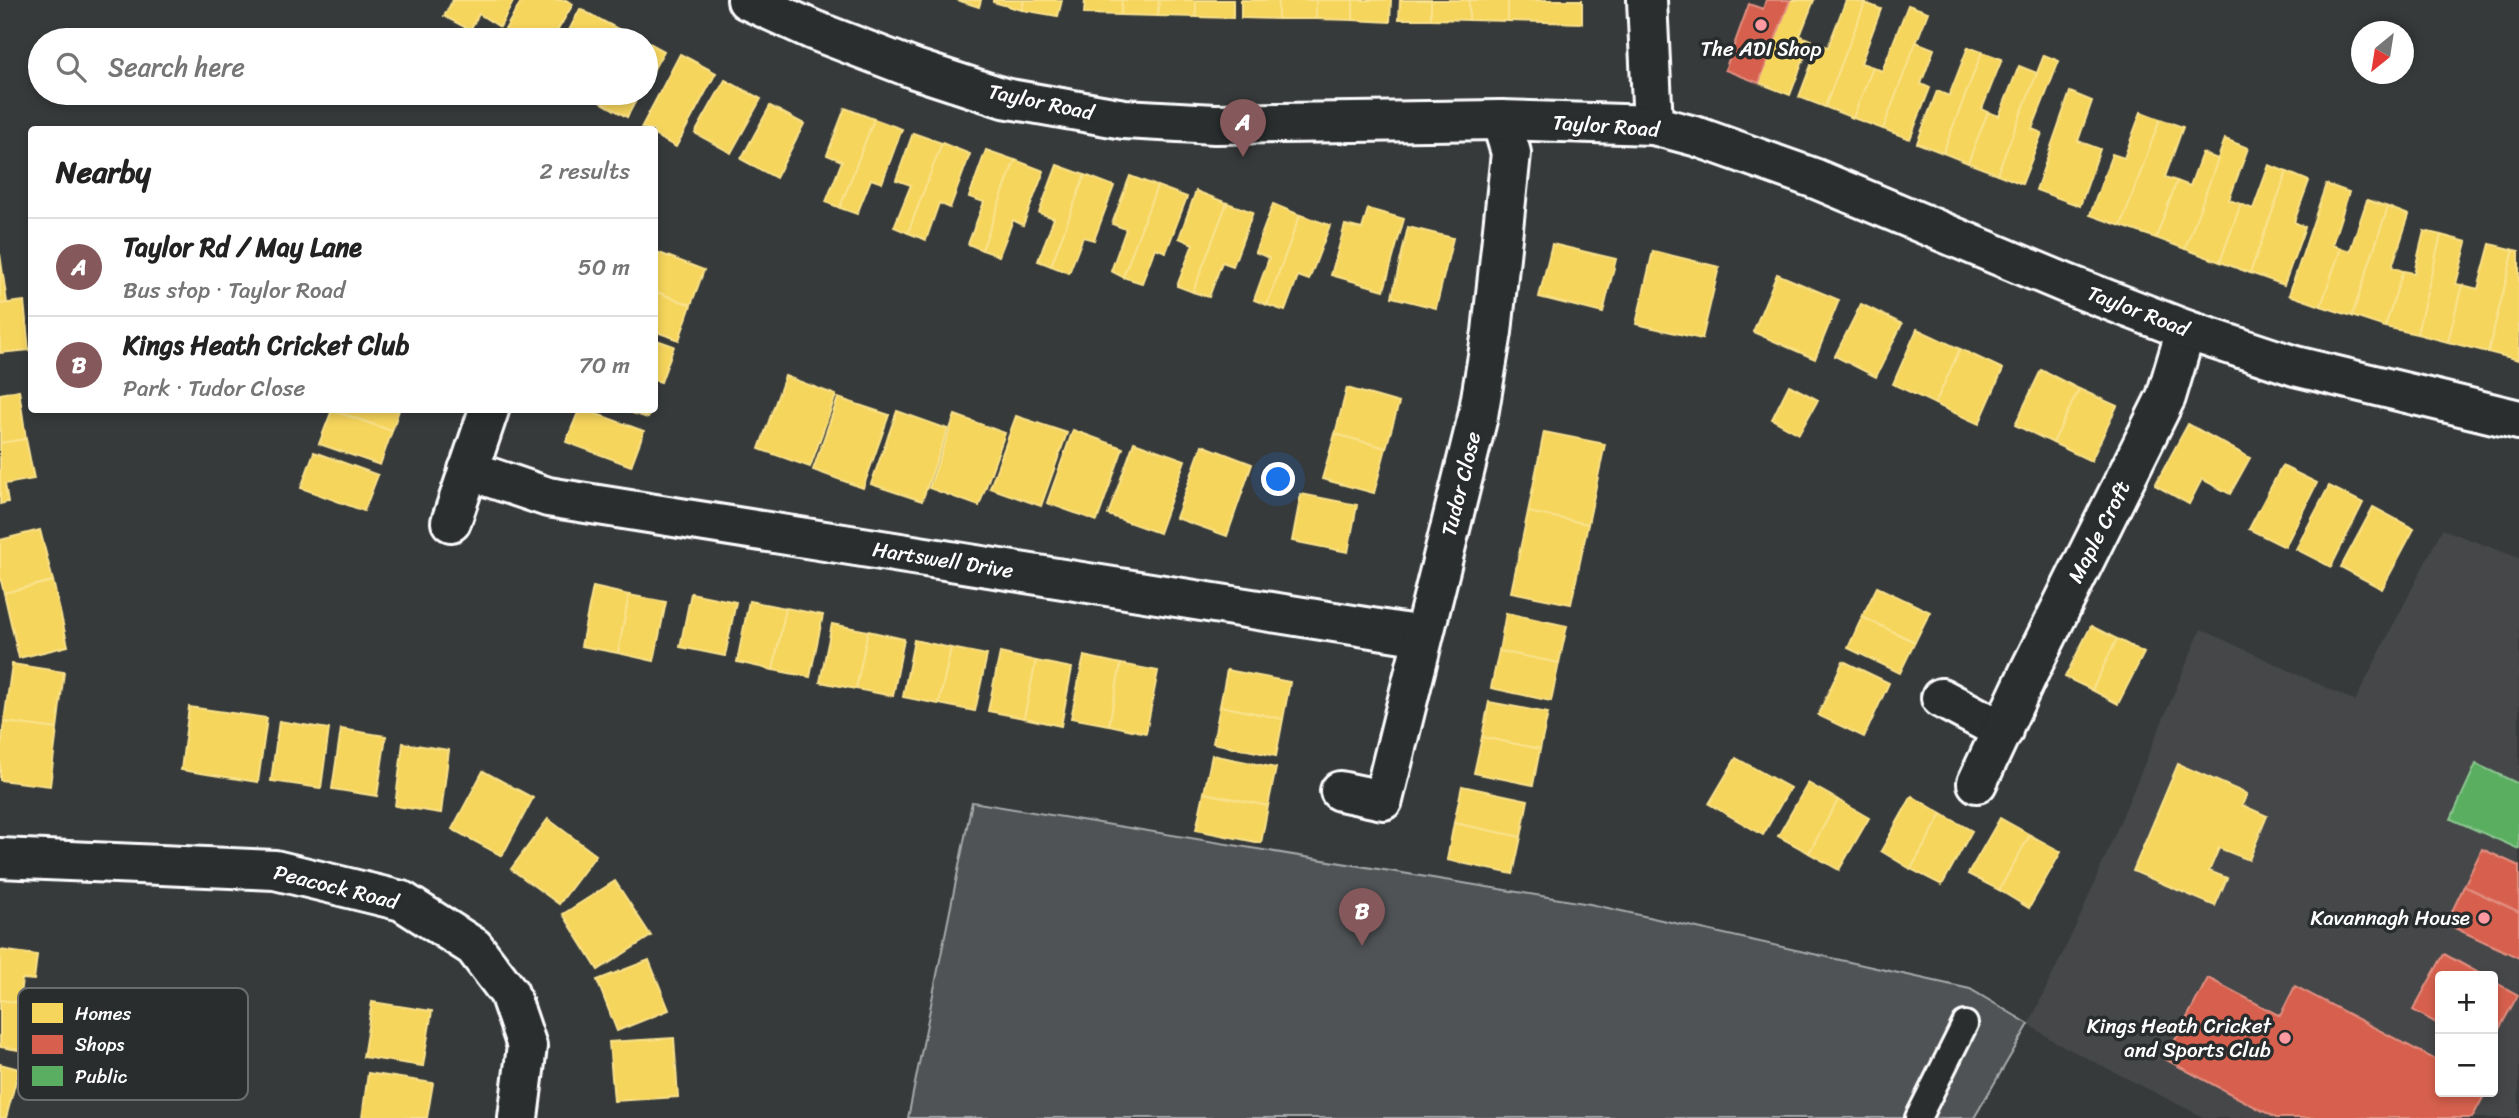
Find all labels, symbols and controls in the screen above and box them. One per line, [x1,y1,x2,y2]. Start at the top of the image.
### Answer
marker: The ADI Shop [1753,17,1769,33]
north arrow [2351,21,2414,84]
search box [28,28,658,105]
place label: The ADI Shop [1700,30,1822,68]
text: Search here [108,44,245,90]
icon: search [52,48,90,86]
street label: Taylor Road [985,72,1099,132]
pin: A [1220,99,1266,157]
street label: Taylor Road [1551,103,1662,149]
text: Nearby [56,145,151,199]
text: 2 results [539,151,630,192]
text: Taylor Rd / May Lane [123,224,362,270]
text: A [71,247,87,288]
text: 50 m [578,247,630,288]
text: Bus stop · Taylor Road [123,270,345,311]
street label: Taylor Road [2081,274,2196,349]
text: Kings Heath Cricket Club [123,322,409,368]
text: B [72,345,86,386]
text: 70 m [579,345,630,386]
text: Park · Tudor Close [123,368,305,409]
street label: Tudor Close [1430,427,1492,540]
your location [1261,462,1295,496]
street label: Maple Croft [2057,474,2141,590]
street label: Hartswell Drive [870,530,1016,590]
street label: Peacock Road [270,853,404,921]
pin: B [1339,888,1385,946]
place label: Kavannagh House [2311,899,2470,937]
marker: Kavannagh House [2476,910,2492,926]
map controls [2435,971,2498,1097]
button: + [2435,971,2498,1034]
legend [18,988,248,1100]
text: Homes [75,997,131,1030]
place label: Kings Heath Cricket and Sports Club [2087,1007,2273,1069]
text: Shops [75,1028,125,1061]
marker: Kings Heath Cricket and Sports Club [2277,1030,2293,1046]
button: − [2435,1034,2498,1097]
text: Public [75,1060,128,1093]

